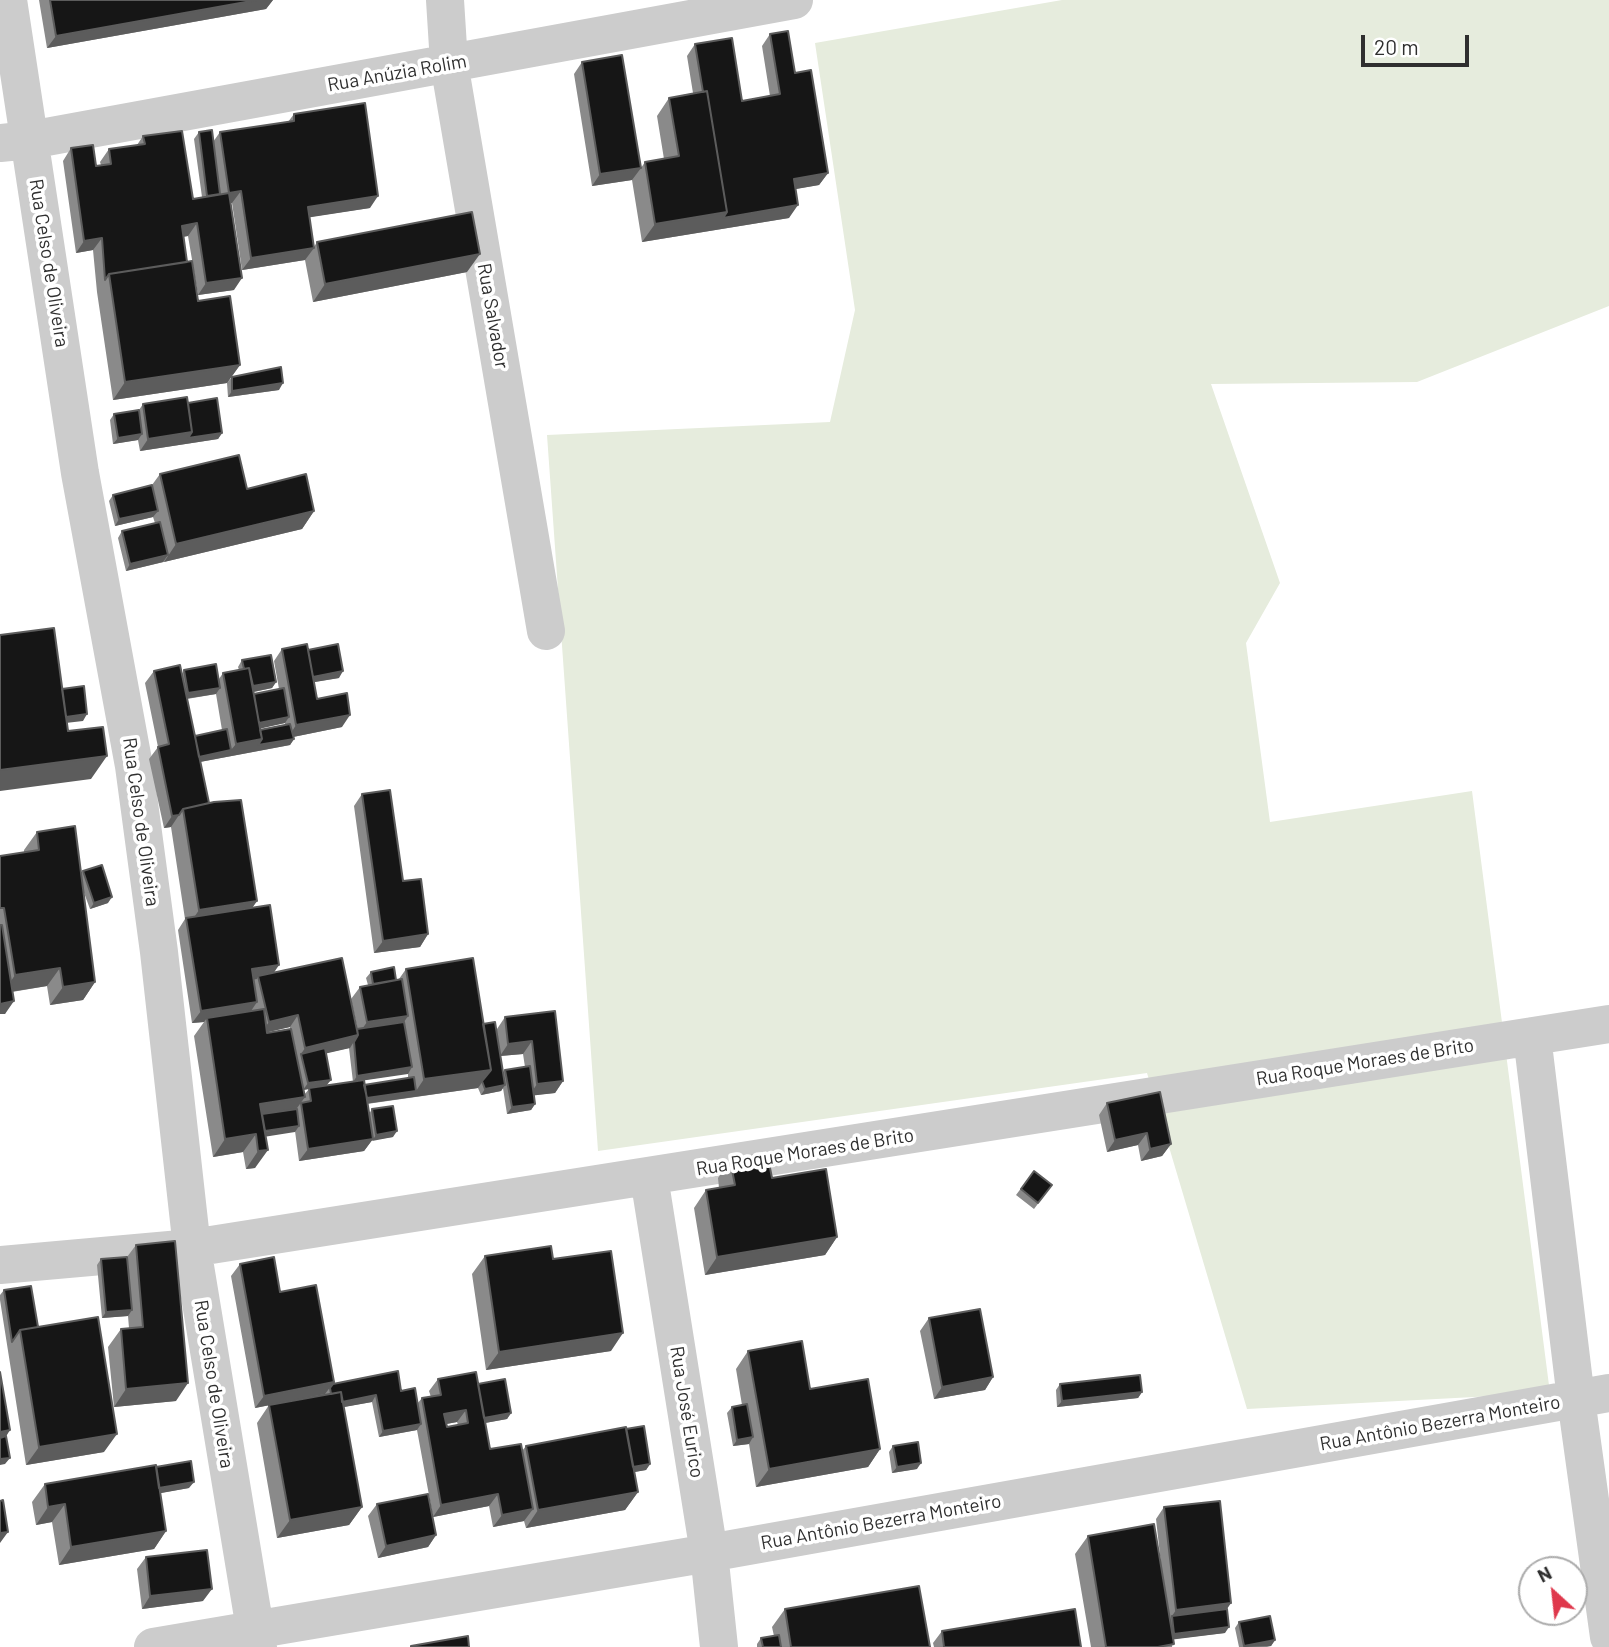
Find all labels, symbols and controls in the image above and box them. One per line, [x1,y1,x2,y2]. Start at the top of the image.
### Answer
scale bar [1364,21,1472,65]
text: 20 m [1374,34,1419,59]
street label: Rua Anúzia Rolim [326,50,468,96]
street label: Rua Celso de Oliveira [24,177,74,349]
street label: Rua Salvador [473,262,513,370]
street label: Rua Celso de Oliveira [118,736,164,908]
street label: Rua Roque Moraes de Brito [1254,1034,1476,1090]
street label: Rua Roque Moraes de Brito [694,1124,916,1180]
street label: Rua Celso de Oliveira [189,1298,239,1470]
street label: Rua José Eurico [665,1344,709,1480]
street label: Rua Antônio Bezerra Monteiro [1318,1391,1562,1455]
street label: Rua Antônio Bezerra Monteiro [759,1490,1003,1554]
north arrow [1518,1556,1588,1626]
text: N [1533,1561,1555,1587]

